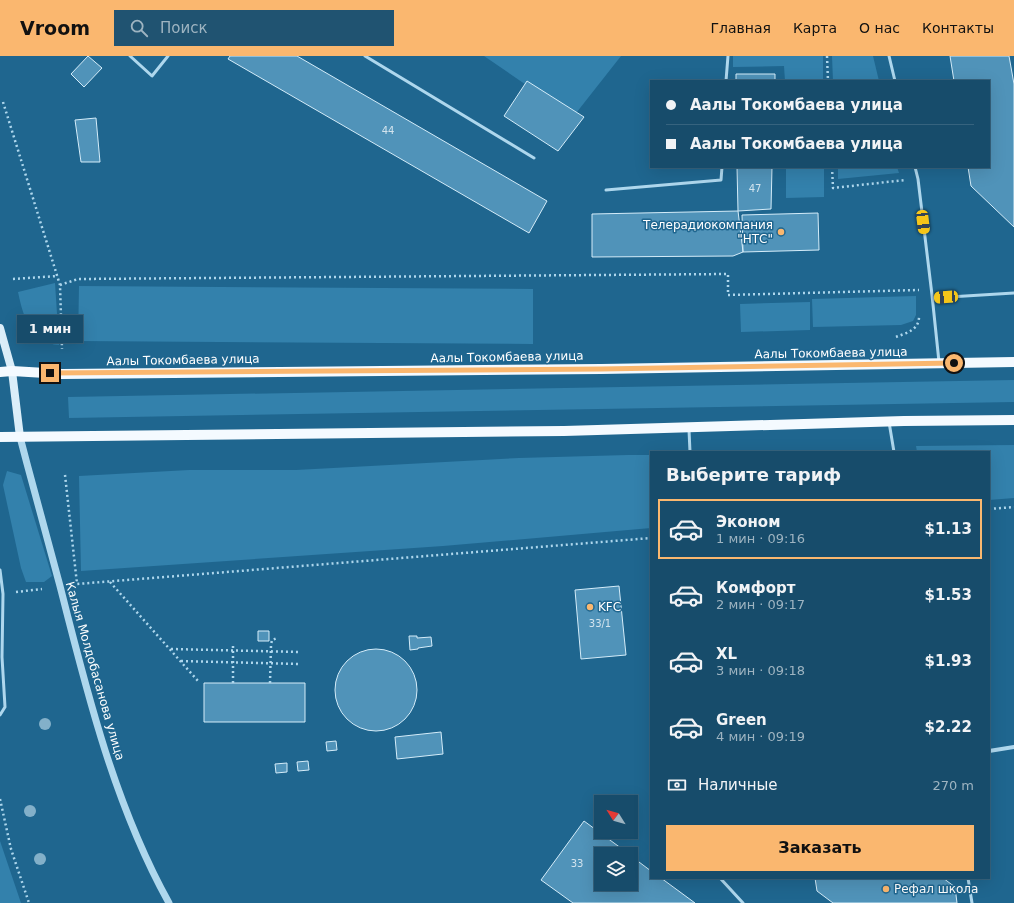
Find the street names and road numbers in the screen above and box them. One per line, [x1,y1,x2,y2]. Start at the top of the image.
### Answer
street label: Аалы Токомбаева улица [754,345,908,361]
street label: Аалы Токомбаева улица [430,349,584,365]
street label: Аалы Токомбаева улица [106,352,260,368]
street label: Калыя Молдобасанова улица [63,580,127,762]

